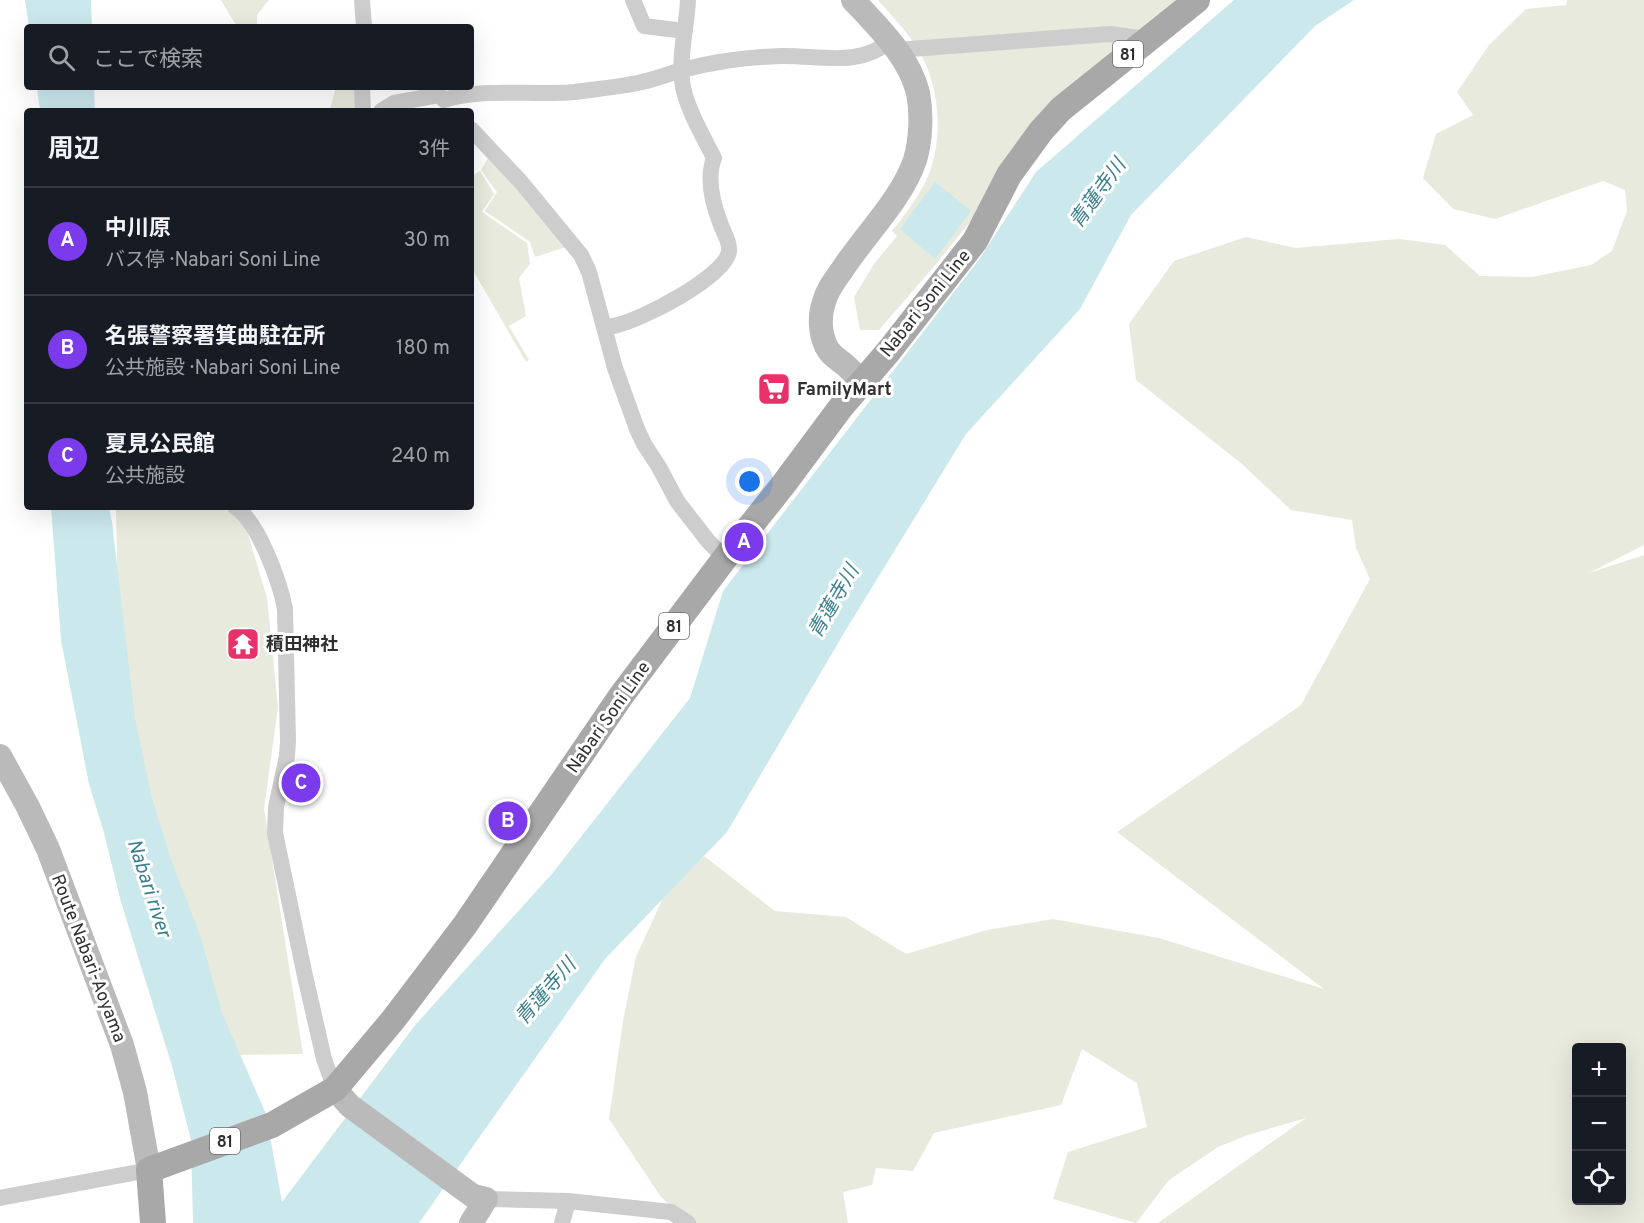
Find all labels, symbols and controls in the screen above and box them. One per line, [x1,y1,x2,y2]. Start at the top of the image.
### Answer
search box [24,24,474,90]
icon: search [45,41,78,74]
road number: 81 [1113,41,1143,67]
text: ここで検索 [93,47,203,74]
text: 周辺 [48,134,100,167]
text: 3件 [418,137,450,163]
water label: 青蓮寺川 [1065,153,1134,234]
text: 中川原 [105,216,171,243]
text: A [60,228,75,254]
text: 30 m [404,228,450,254]
street label: Nabari Soni Line [876,246,976,362]
text: バス停 · Nabari Soni Line [105,248,321,274]
text: 名張警察署箕曲駐在所 [105,324,325,351]
text: B [61,336,74,362]
text: 180 m [396,336,450,362]
text: 公共施設 · Nabari Soni Line [105,356,341,382]
supermarket icon: FamilyMart [756,371,792,407]
place label: FamilyMart [797,379,892,402]
text: 夏見公民館 [105,432,215,459]
text: C [61,444,74,470]
text: 240 m [391,444,450,470]
text: 公共施設 [105,464,185,490]
your location [735,467,764,496]
pin: A [724,520,764,564]
water label: 青蓮寺川 [803,559,867,643]
road number: 81 [659,613,689,639]
temple icon: 積田神社 [225,626,261,662]
place label: 積田神社 [266,634,338,657]
street label: Nabari Soni Line [562,657,656,778]
pin: C [282,760,320,806]
pin: B [488,798,528,844]
water label: Nabari river [120,836,177,942]
street label: Route Nabari-Aoyama [45,871,130,1046]
water label: 青蓮寺川 [510,952,584,1031]
map controls [1572,1043,1626,1205]
button: + [1572,1043,1626,1097]
button: − [1572,1097,1626,1151]
road number: 81 [210,1128,240,1154]
button: locate [1572,1151,1626,1205]

